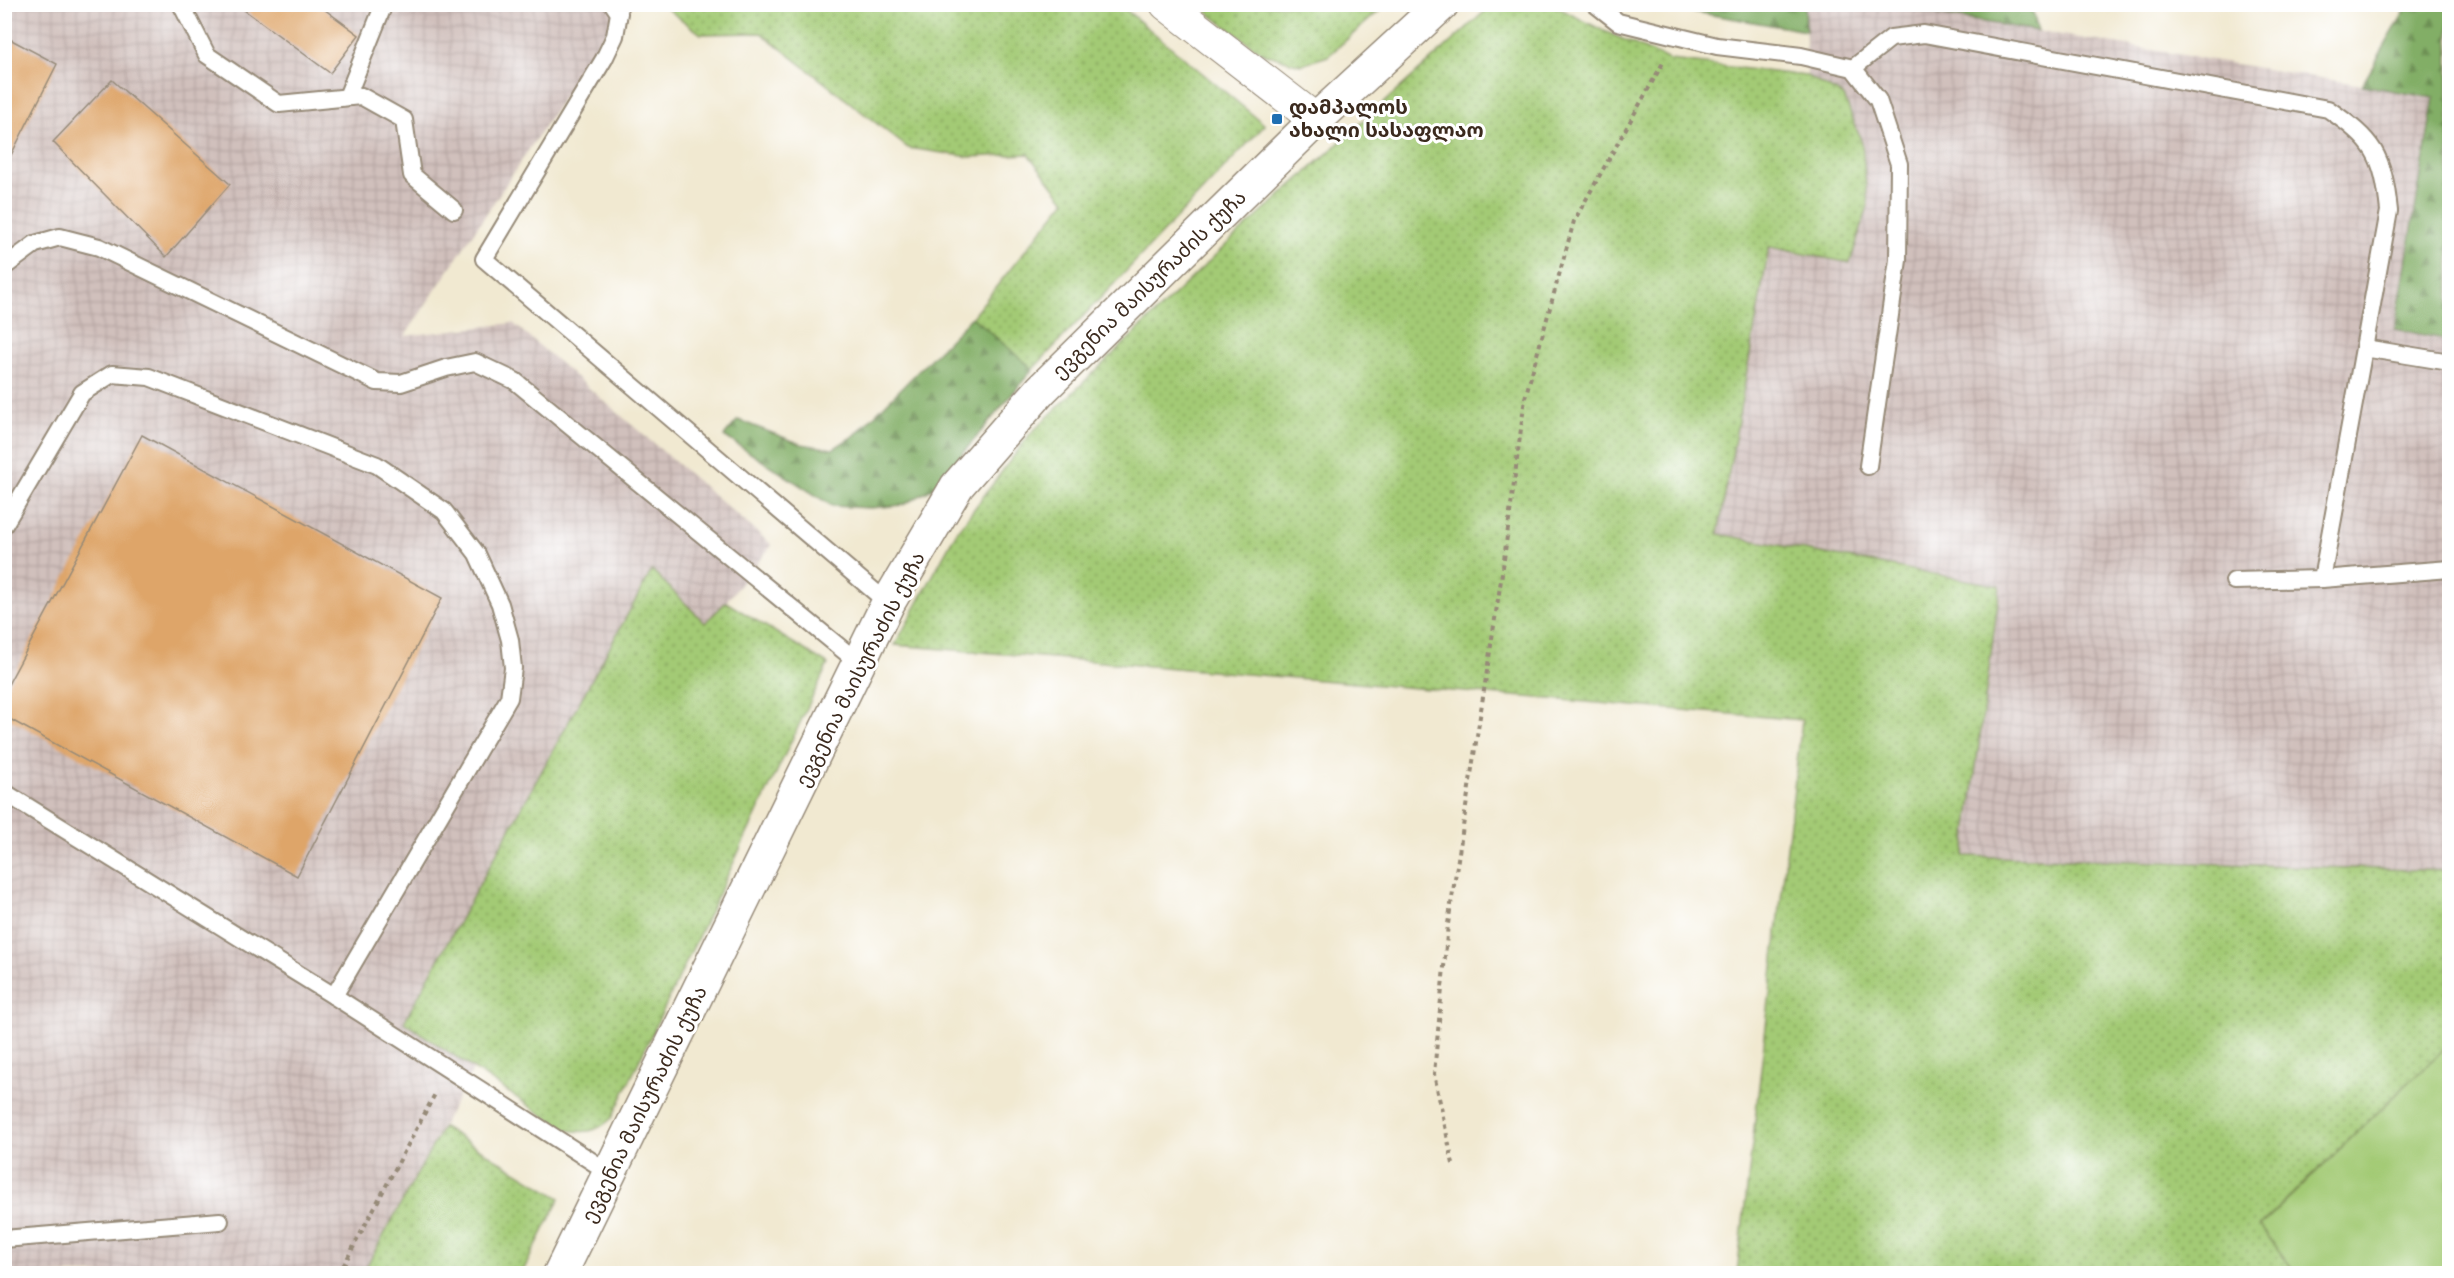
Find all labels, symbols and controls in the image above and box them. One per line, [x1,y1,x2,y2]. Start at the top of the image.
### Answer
place label: დამპალოს ახალი სასაფლაო [1289,96,1484,143]
marker: დამპალოს ახალი სასაფლაო [1270,112,1284,126]
street label: ევგენია მაისურაძის ქუჩა [1048,186,1252,384]
street label: ევგენია მაისურაძის ქუჩა [791,548,931,791]
street label: ევგენია მაისურაძის ქუჩა [577,982,713,1227]

